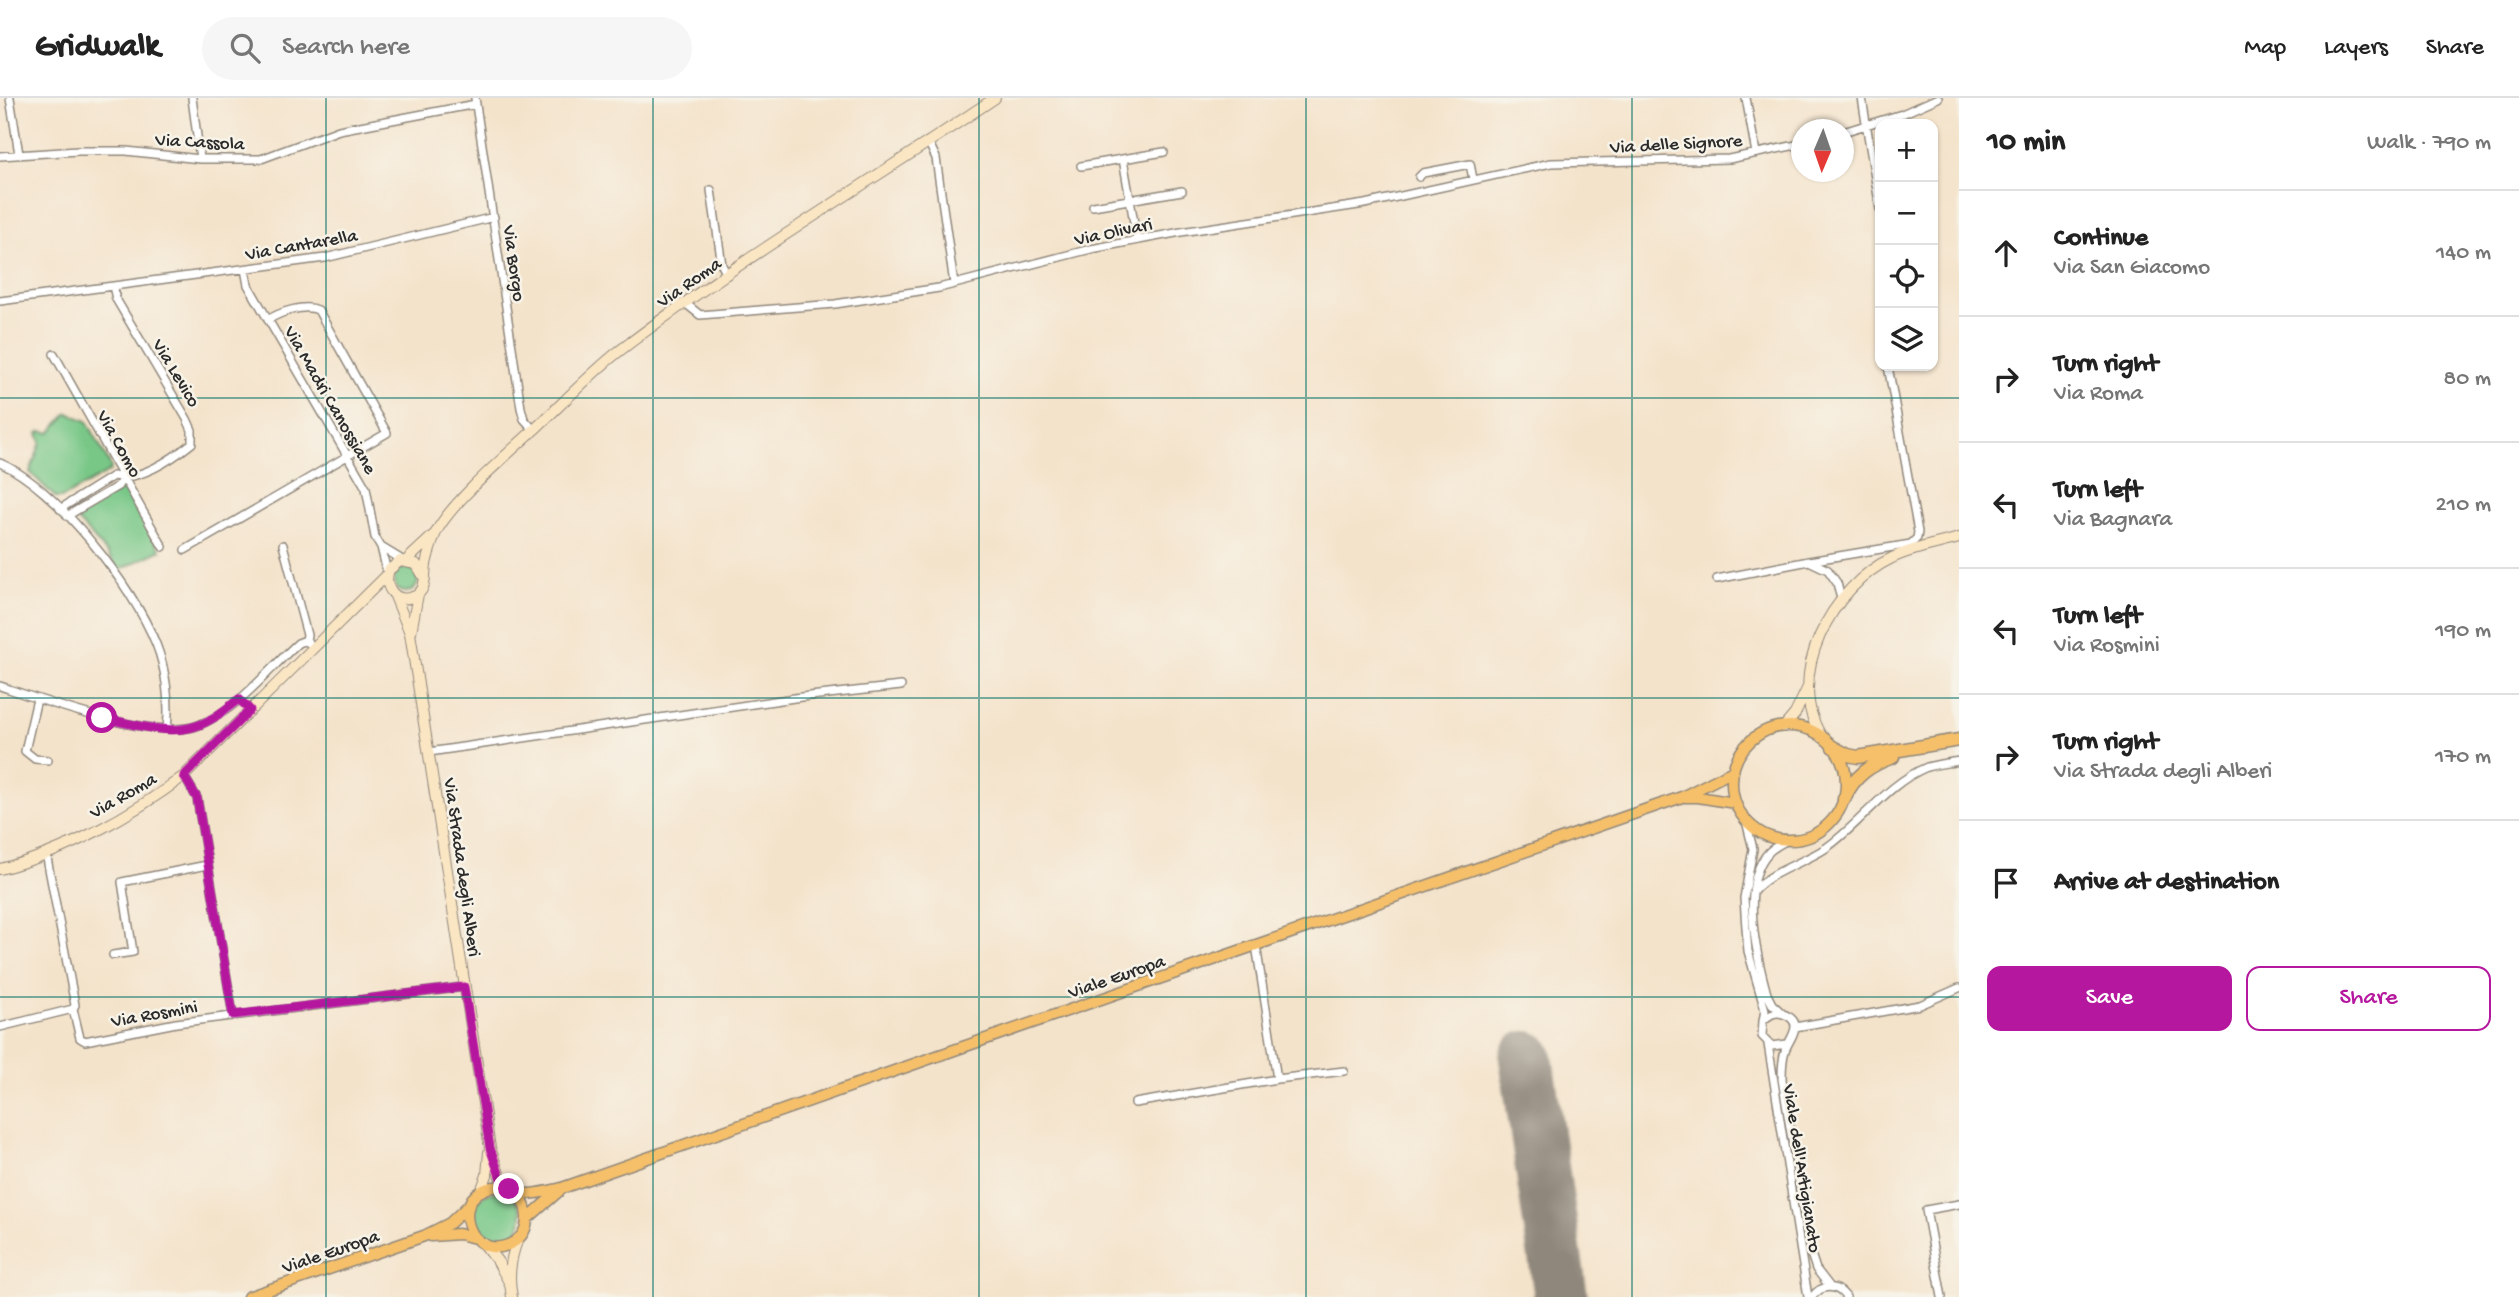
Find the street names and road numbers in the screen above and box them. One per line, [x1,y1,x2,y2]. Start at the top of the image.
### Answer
street label: Via Cassola [154,130,246,157]
street label: Via delle Signore [1608,131,1743,160]
street label: Via Olivari [1072,214,1155,253]
street label: Via Borgo [496,223,529,303]
street label: Via Cantarella [243,225,361,268]
street label: Via Roma [652,253,728,315]
street label: Via Madri Canossiane [277,322,381,479]
street label: Via Levico [145,335,204,412]
street label: Via Como [90,406,146,482]
street label: Via Roma [85,768,163,826]
street label: Via Strada degli Alberi [436,776,484,958]
street label: Viale Europa [1065,951,1170,1006]
street label: Via Rosmini [109,997,200,1035]
street label: Viale dell'Artigianato [1776,1082,1825,1255]
street label: Viale Europa [279,1226,384,1281]

